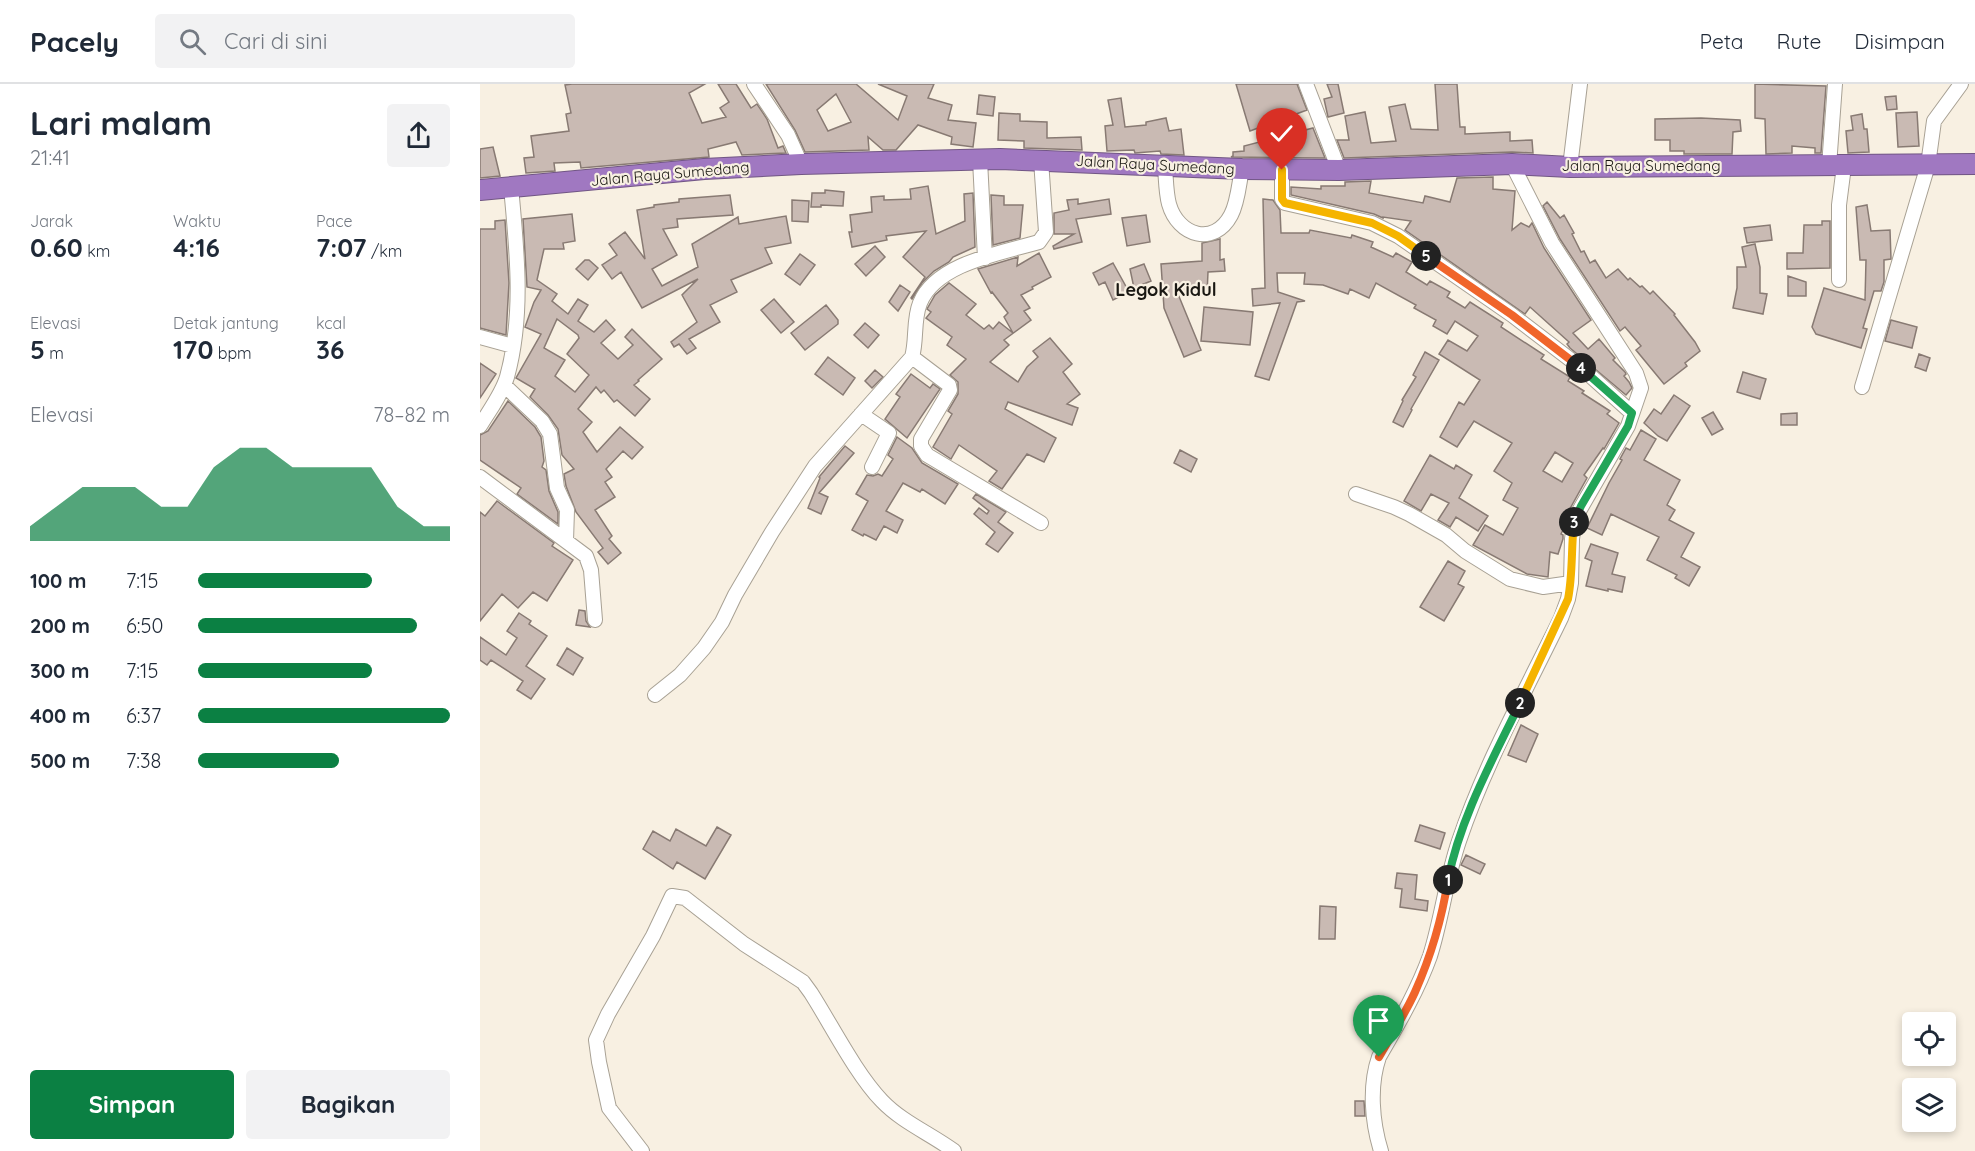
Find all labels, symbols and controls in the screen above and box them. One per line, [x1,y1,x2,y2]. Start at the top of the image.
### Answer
search box [155,14,575,68]
text: Pacely [30,24,119,59]
icon: search [176,25,209,58]
text: Cari di sini [224,27,327,55]
text: Peta [1700,28,1744,54]
text: Rute [1777,28,1821,54]
text: Disimpan [1854,28,1945,54]
text: Lari malam [30,102,212,143]
button: share [387,104,450,167]
pin [1256,108,1307,170]
icon: check [1265,117,1298,150]
text: 21:41 [30,145,70,170]
street label: Jalan Raya Sumedang [1075,151,1235,178]
street label: Jalan Raya Sumedang [1561,156,1721,175]
street label: Jalan Raya Sumedang [590,157,750,190]
text: Jarak [30,211,73,231]
text: Waktu [173,211,221,231]
text: Pace [316,211,352,231]
text: 0.60 [30,231,83,264]
text: 4:16 [173,231,220,264]
text: 7:07 [316,231,367,264]
text: km [83,241,110,261]
text: /km [367,241,402,261]
pin: 5 [1411,241,1441,271]
text: 5 [1421,246,1431,266]
district label: Legok Kidul [1115,278,1217,301]
text: Elevasi [30,313,81,333]
text: Detak jantung [173,313,279,333]
text: kcal [316,313,346,333]
text: 5 [30,333,45,366]
text: 170 [173,333,213,366]
text: 36 [316,333,344,366]
text: m [45,343,64,363]
text: bpm [213,343,252,363]
pin: 4 [1566,353,1596,383]
text: 4 [1576,358,1586,378]
text: Elevasi [30,402,93,427]
text: 78–82 m [373,402,450,427]
pin: 3 [1559,507,1589,537]
text: 3 [1570,512,1578,532]
text: 100 m [30,568,86,593]
text: 7:15 [126,568,158,593]
text: 200 m [30,613,90,638]
text: 6:50 [126,613,163,638]
text: 300 m [30,658,89,683]
text: 7:15 [126,658,158,683]
pin: 2 [1505,688,1535,718]
text: 2 [1515,693,1525,713]
text: 400 m [30,703,90,728]
text: 6:37 [126,703,161,728]
text: 500 m [30,748,90,773]
text: 7:38 [126,748,161,773]
pin: 1 [1433,865,1463,895]
text: 1 [1445,870,1451,890]
pin [1353,995,1404,1057]
icon: arrive [1362,1004,1395,1037]
map controls [1902,1012,1956,1132]
button: locate [1902,1012,1956,1066]
button: Simpan [30,1070,234,1139]
button: Bagikan [246,1070,450,1139]
button: layers [1902,1078,1956,1132]

